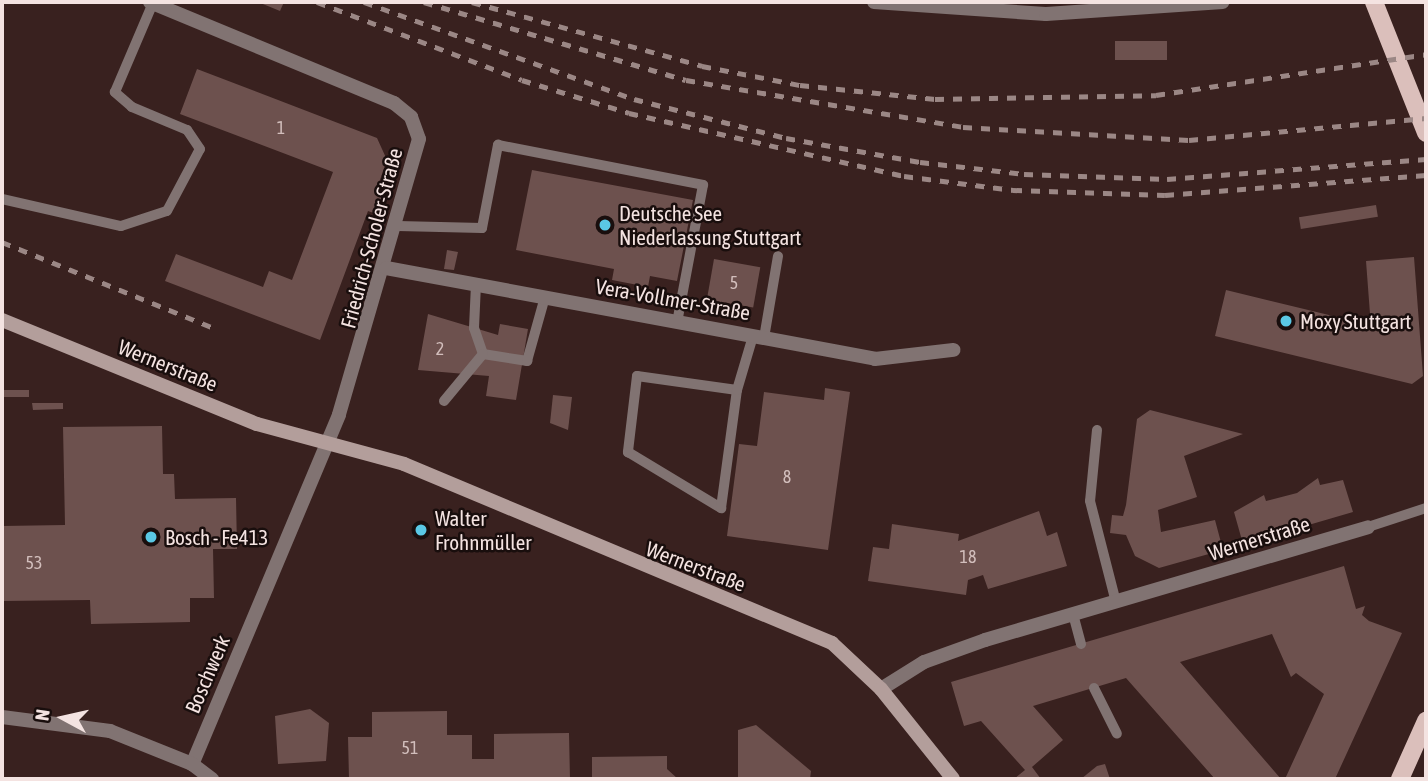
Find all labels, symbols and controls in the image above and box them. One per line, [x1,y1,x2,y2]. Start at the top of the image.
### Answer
house number: 1 [277,117,285,139]
street label: Friedrich-Scholer-Straße [335,145,407,331]
place label: Deutsche See Niederlassung Stuttgart [619,200,801,250]
marker: Deutsche See Niederlassung Stuttgart [597,217,613,233]
house number: 5 [730,272,738,294]
street label: Vera-Vollmer-Straße [594,273,752,325]
place label: Moxy Stuttgart [1300,308,1411,334]
marker: Moxy Stuttgart [1278,313,1294,329]
street label: Wernerstraße [115,334,221,396]
house number: 2 [436,338,444,360]
house number: 8 [783,466,791,488]
place label: Walter Frohnmüller [435,505,531,555]
street label: Wernerstraße [1205,511,1313,565]
marker: Walter Frohnmüller [413,522,429,538]
place label: Bosch - Fe413 [165,524,268,550]
marker: Bosch - Fe413 [143,529,159,545]
street label: Wernerstraße [643,535,749,597]
house number: 18 [960,546,976,568]
house number: 53 [26,552,42,574]
street label: Boschwerk [179,631,235,717]
north arrow [28,683,98,753]
text: N [31,708,54,722]
house number: 51 [402,737,418,759]

